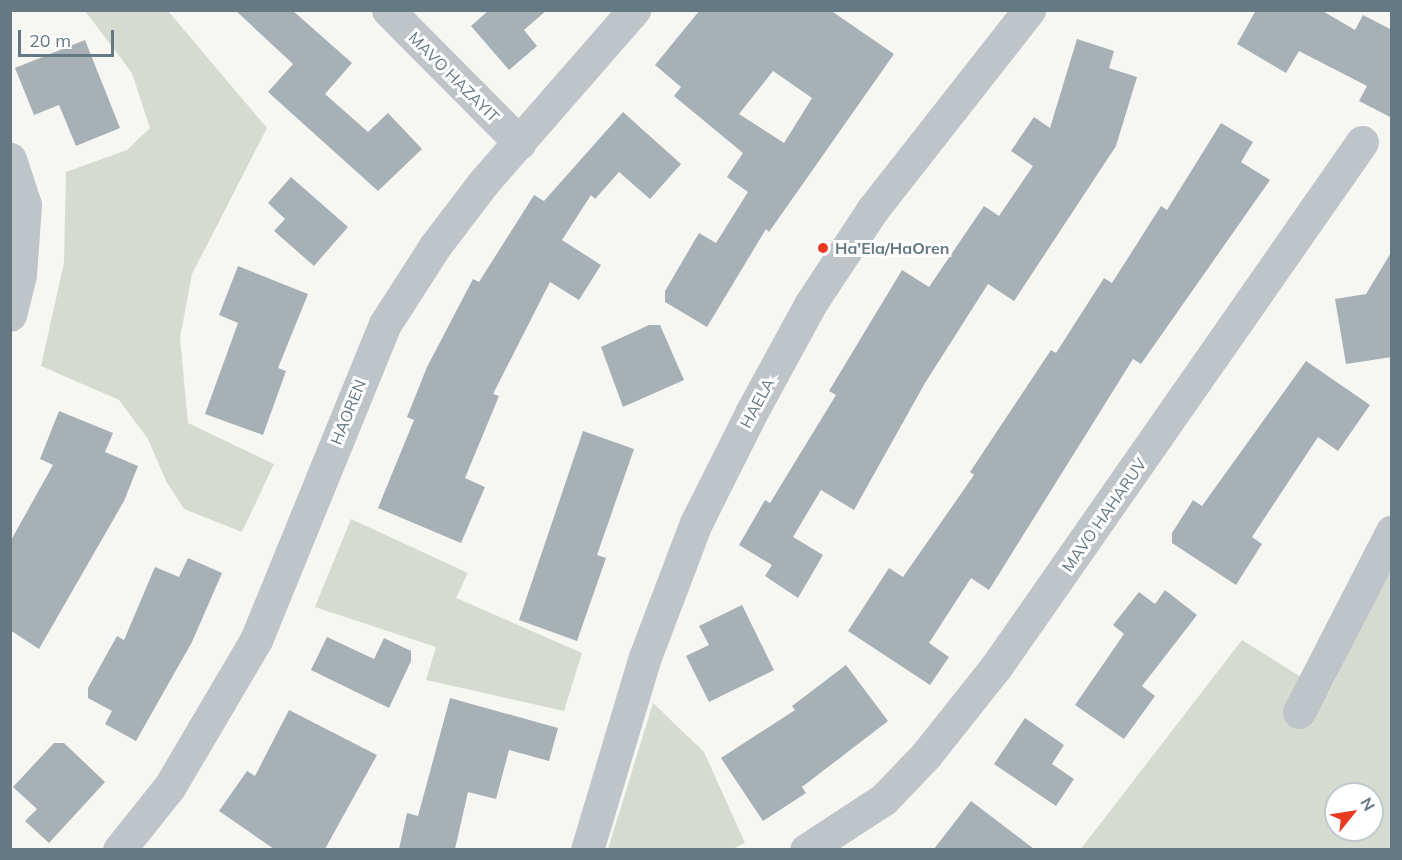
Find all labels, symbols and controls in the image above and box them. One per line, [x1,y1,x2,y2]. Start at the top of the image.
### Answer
scale bar [21,18,117,56]
street label: MAVO HAZAYIT [405,28,503,126]
text: 20 m [29,29,71,52]
place label: Ha'Ela/HaOren [835,238,949,258]
marker: Ha'Ela/HaOren [816,241,830,255]
street label: HAELA [736,375,778,431]
street label: HAOREN [326,377,370,447]
street label: MAVO HAHARUV [1058,455,1150,575]
north arrow [1324,782,1384,842]
text: N [1356,794,1380,814]

